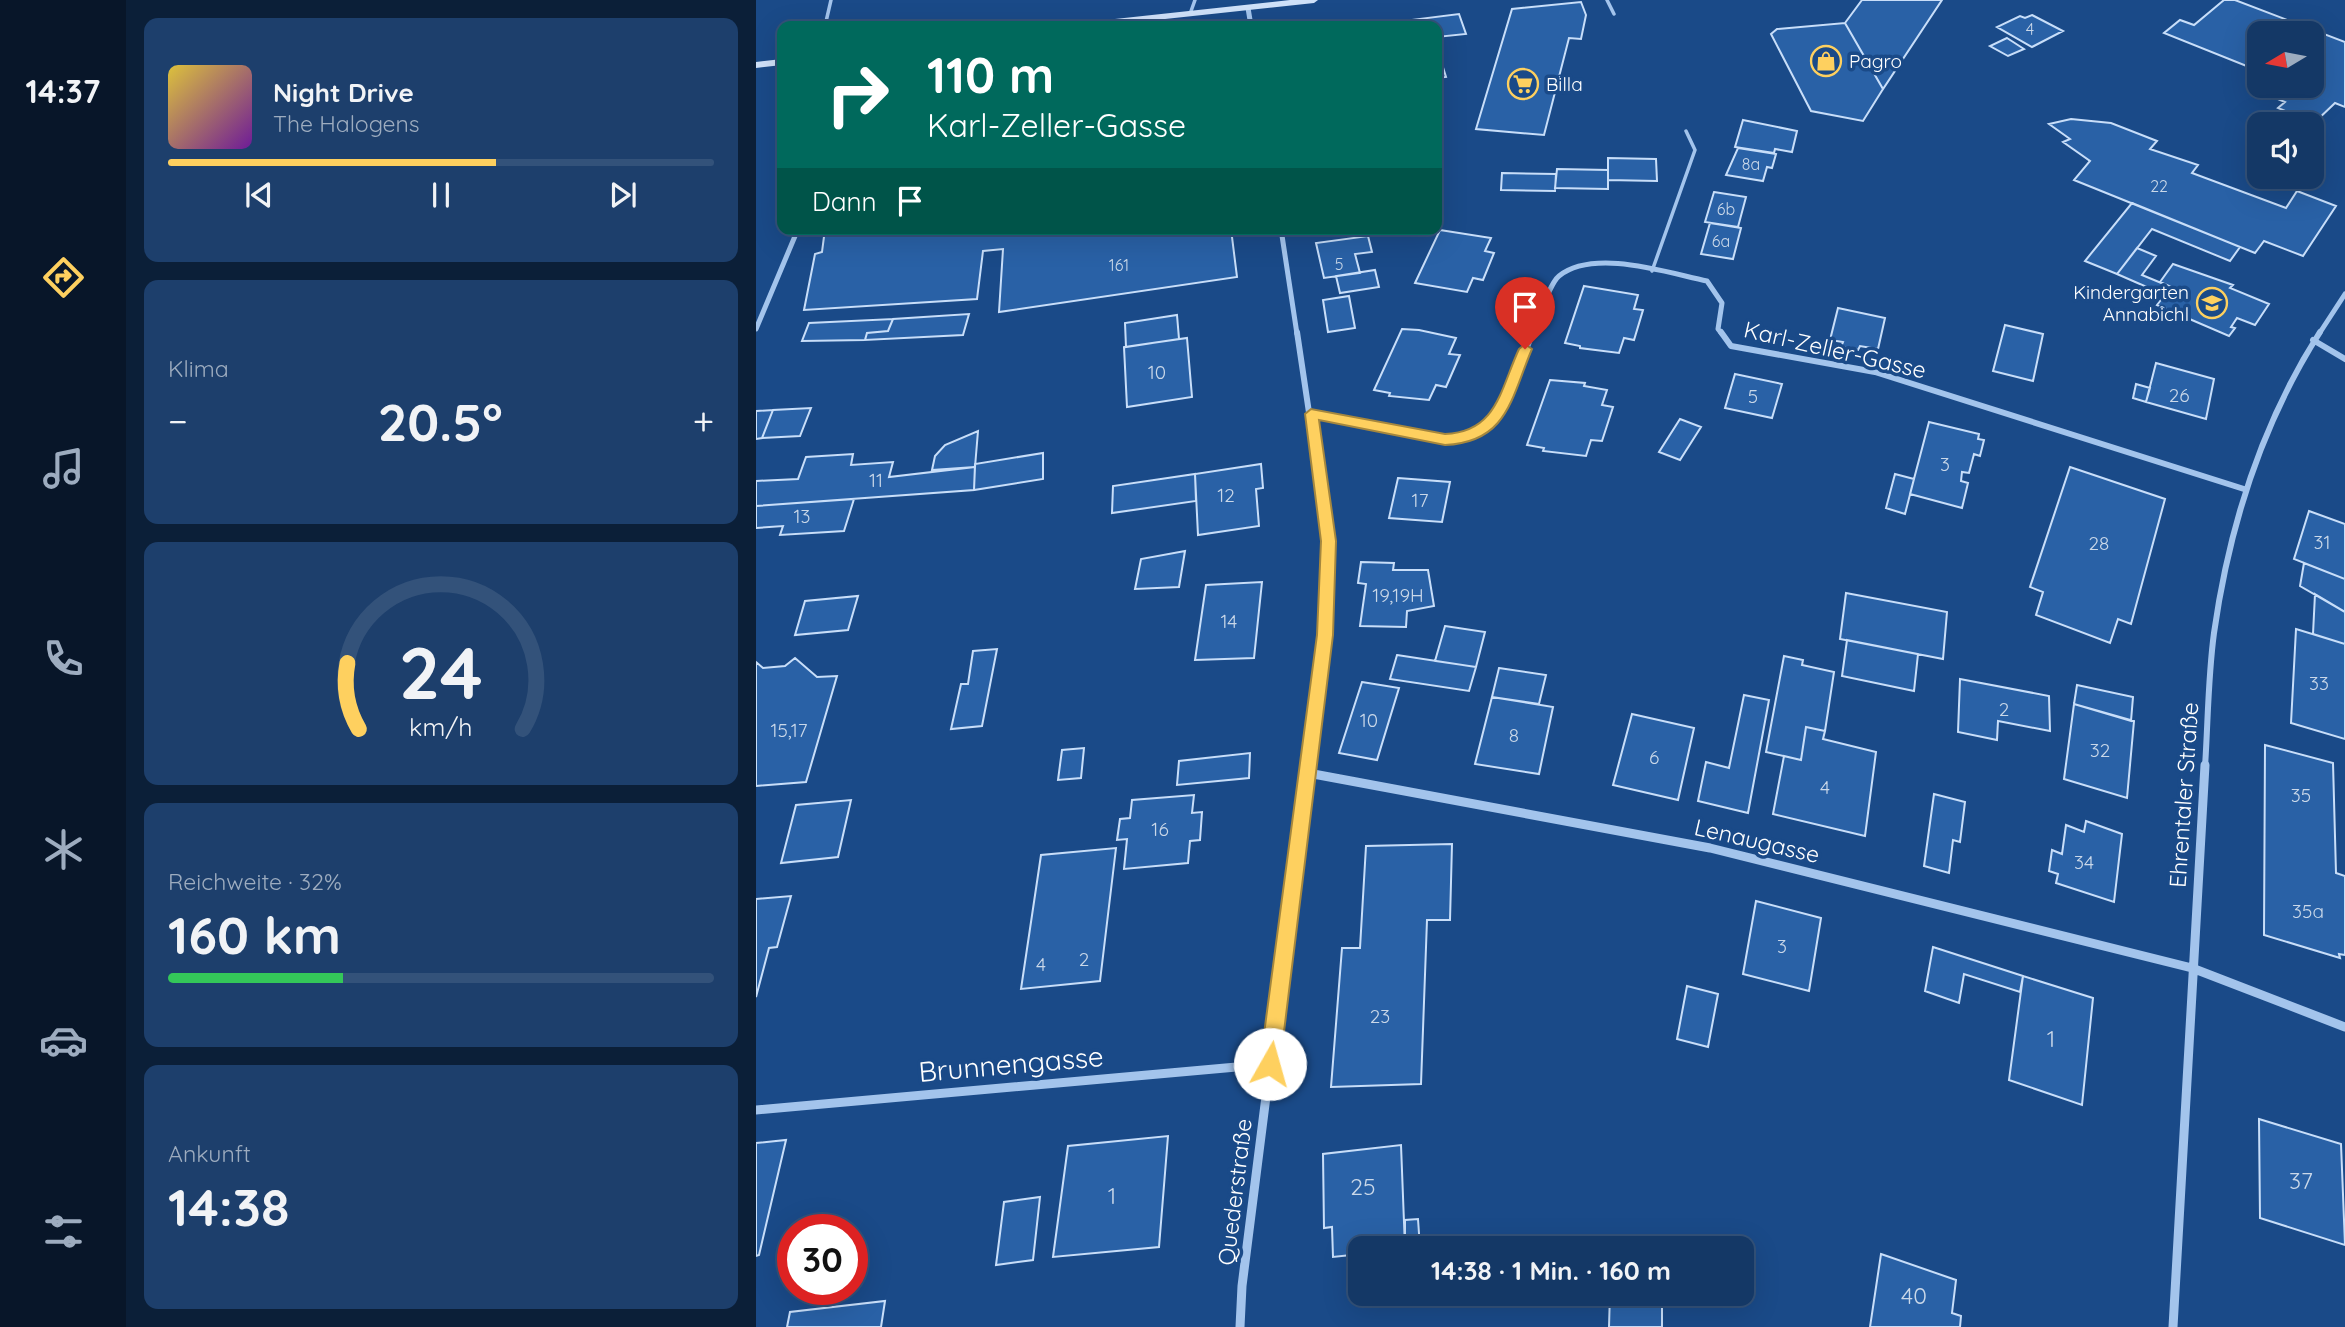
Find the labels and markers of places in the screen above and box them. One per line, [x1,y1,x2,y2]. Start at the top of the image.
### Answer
shop icon: Pagro [1809,44,1843,78]
place label: Pagro [1849,49,1902,73]
supermarket icon: Billa [1506,67,1540,101]
place label: Billa [1546,72,1583,96]
pin [1495,277,1555,349]
place label: Kindergarten Annabichl [2073,280,2189,326]
school or university icon: Kindergarten Annabichl [2195,286,2229,320]

